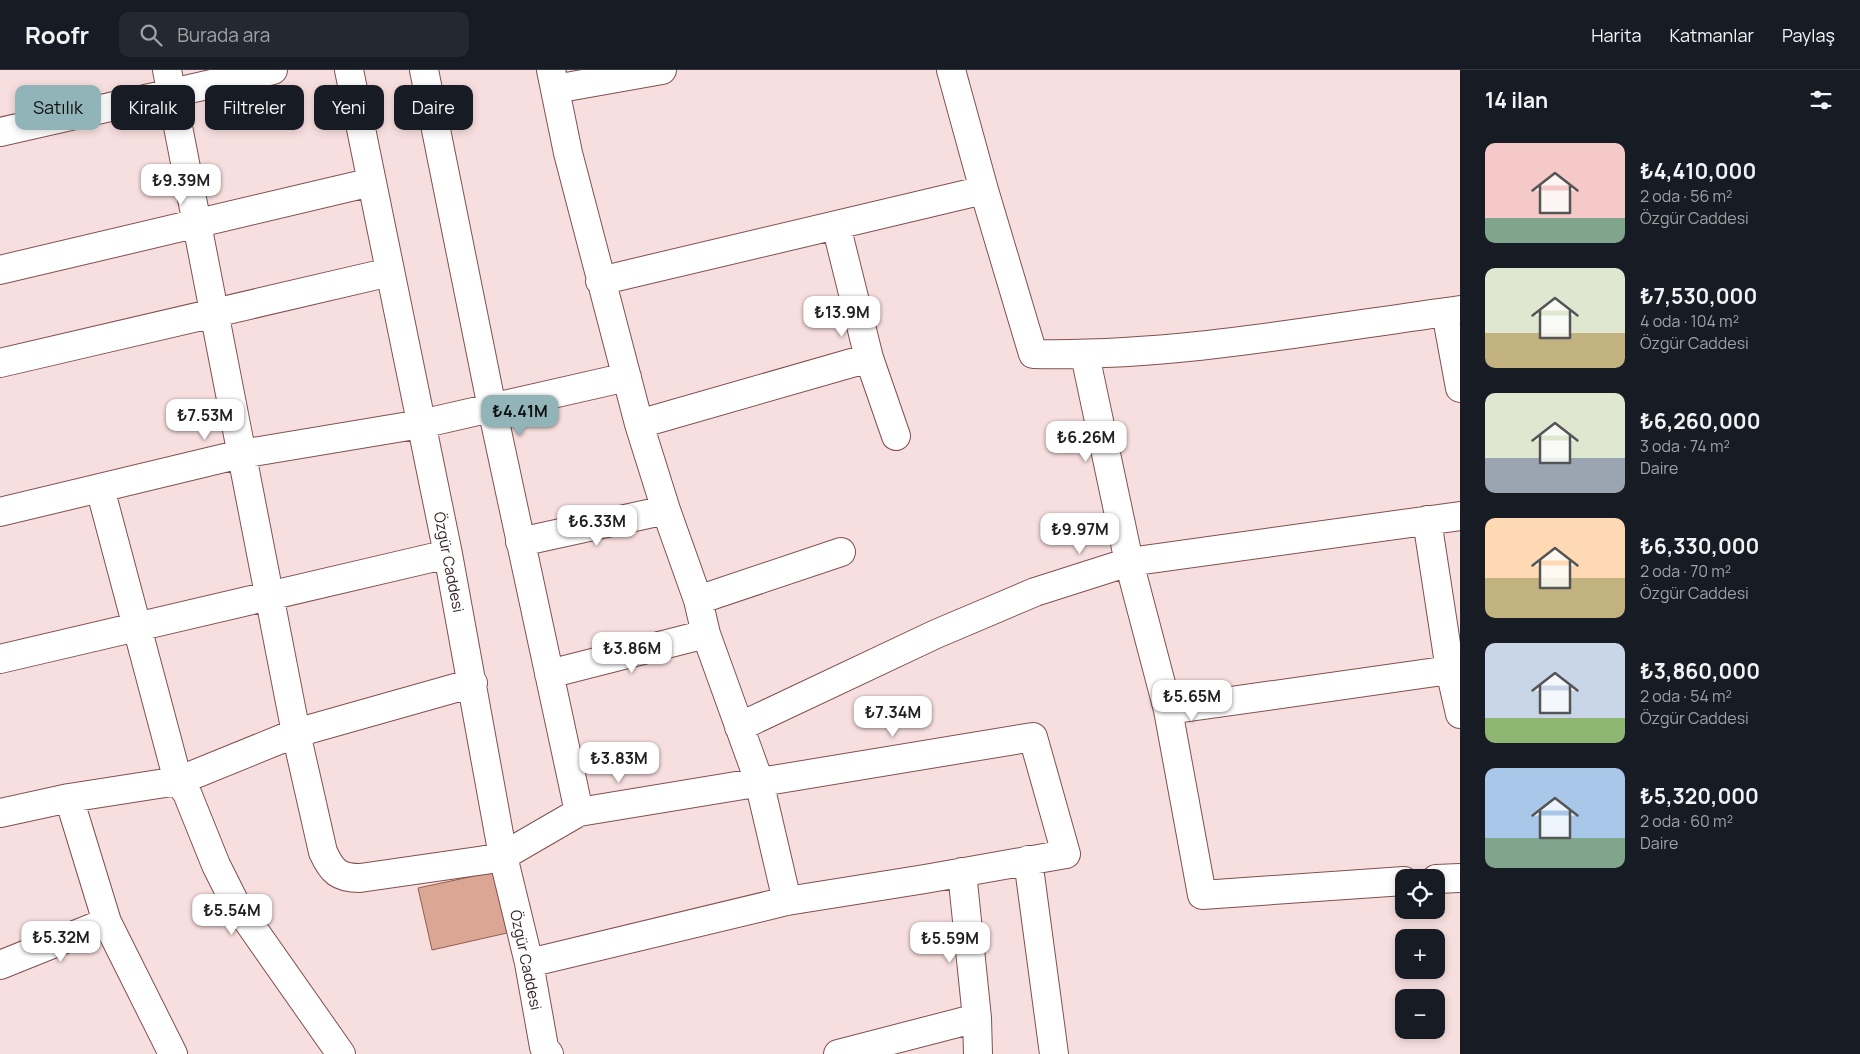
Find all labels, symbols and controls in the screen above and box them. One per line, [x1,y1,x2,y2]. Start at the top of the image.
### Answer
search box [119,12,469,57]
text: Roofr [25,18,89,51]
icon: search [137,21,165,49]
text: Burada ara [177,22,270,48]
text: Harita [1591,23,1641,47]
text: Katmanlar [1669,23,1754,47]
text: Paylaş [1782,23,1835,47]
chip: Satılık [15,85,101,130]
chip: Kiralık [111,85,195,130]
chip: Filtreler [205,85,304,130]
chip: Yeni [314,85,384,130]
chip: Daire [394,85,473,130]
text: 14 ilan [1485,86,1548,114]
icon: filters [1807,86,1835,114]
text: ₺4,410,000 [1640,157,1756,185]
icon: home [1525,163,1585,223]
pin: ₺9.39M [140,164,222,206]
text: ₺9.39M [152,169,210,191]
text: 2 oda · 56 m² [1640,185,1733,207]
text: Özgür Caddesi [1640,207,1749,229]
text: ₺7,530,000 [1640,282,1757,310]
icon: home [1525,288,1585,348]
pin: ₺13.9M [801,296,883,338]
text: ₺13.9M [814,301,870,323]
text: 4 oda · 104 m² [1640,310,1739,332]
text: Özgür Caddesi [1640,332,1749,354]
pin: ₺4.41M [479,394,561,437]
pin: ₺7.53M [164,398,246,441]
text: ₺4.41M [492,400,548,422]
text: ₺7.53M [177,404,233,426]
text: ₺6,260,000 [1640,407,1761,435]
icon: home [1525,413,1585,473]
pin: ₺6.26M [1045,420,1127,463]
text: ₺6.26M [1057,426,1115,448]
text: 3 oda · 74 m² [1640,435,1730,457]
text: Daire [1640,457,1678,479]
pin: ₺6.33M [556,504,638,547]
street label: Özgür Caddesi [429,510,469,614]
text: ₺6.33M [568,510,626,532]
pin: ₺9.97M [1039,512,1121,555]
text: ₺9.97M [1051,518,1109,540]
text: ₺6,330,000 [1640,532,1759,560]
icon: home [1525,538,1585,598]
text: 2 oda · 70 m² [1640,560,1731,582]
text: Özgür Caddesi [1640,582,1749,604]
pin: ₺3.86M [591,632,673,674]
text: ₺3.86M [603,637,661,659]
text: ₺3,860,000 [1640,657,1760,685]
icon: home [1525,663,1585,723]
pin: ₺5.65M [1151,680,1233,722]
text: ₺5.65M [1163,685,1221,707]
text: 2 oda · 54 m² [1640,685,1732,707]
pin: ₺7.34M [852,696,934,738]
text: ₺7.34M [865,701,921,723]
text: Özgür Caddesi [1640,707,1749,729]
pin: ₺3.83M [578,742,660,784]
text: ₺3.83M [590,747,648,769]
text: ₺5,320,000 [1640,782,1759,810]
icon: home [1525,788,1585,848]
text: 2 oda · 60 m² [1640,810,1733,832]
text: Daire [1640,832,1678,854]
map controls [1395,869,1445,1039]
button: locate [1395,869,1445,919]
pin: ₺5.54M [191,894,273,936]
text: ₺5.54M [203,899,261,921]
street label: Özgür Caddesi [505,908,547,1012]
pin: ₺5.32M [20,920,102,963]
pin: ₺5.59M [909,922,991,964]
text: ₺5.32M [32,926,90,948]
text: ₺5.59M [921,927,979,949]
button: + [1395,929,1445,979]
button: − [1395,989,1445,1039]

